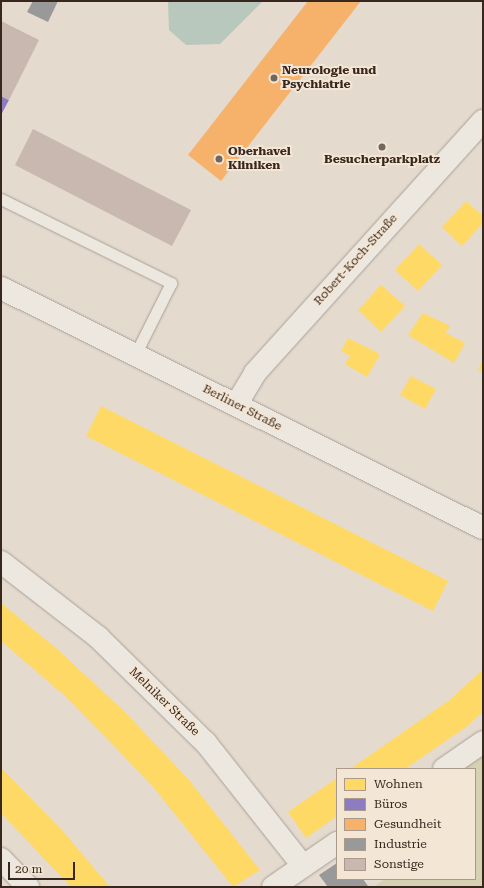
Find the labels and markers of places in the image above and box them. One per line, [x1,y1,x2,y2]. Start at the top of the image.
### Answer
place label: Neurologie und Psychiatrie [282,64,376,92]
marker: Neurologie und Psychiatrie [269,73,279,83]
marker: Besucherparkplatz [377,142,387,152]
place label: Oberhavel Kliniken [228,145,291,173]
marker: Oberhavel Kliniken [213,153,225,165]
place label: Besucherparkplatz [324,153,440,167]

